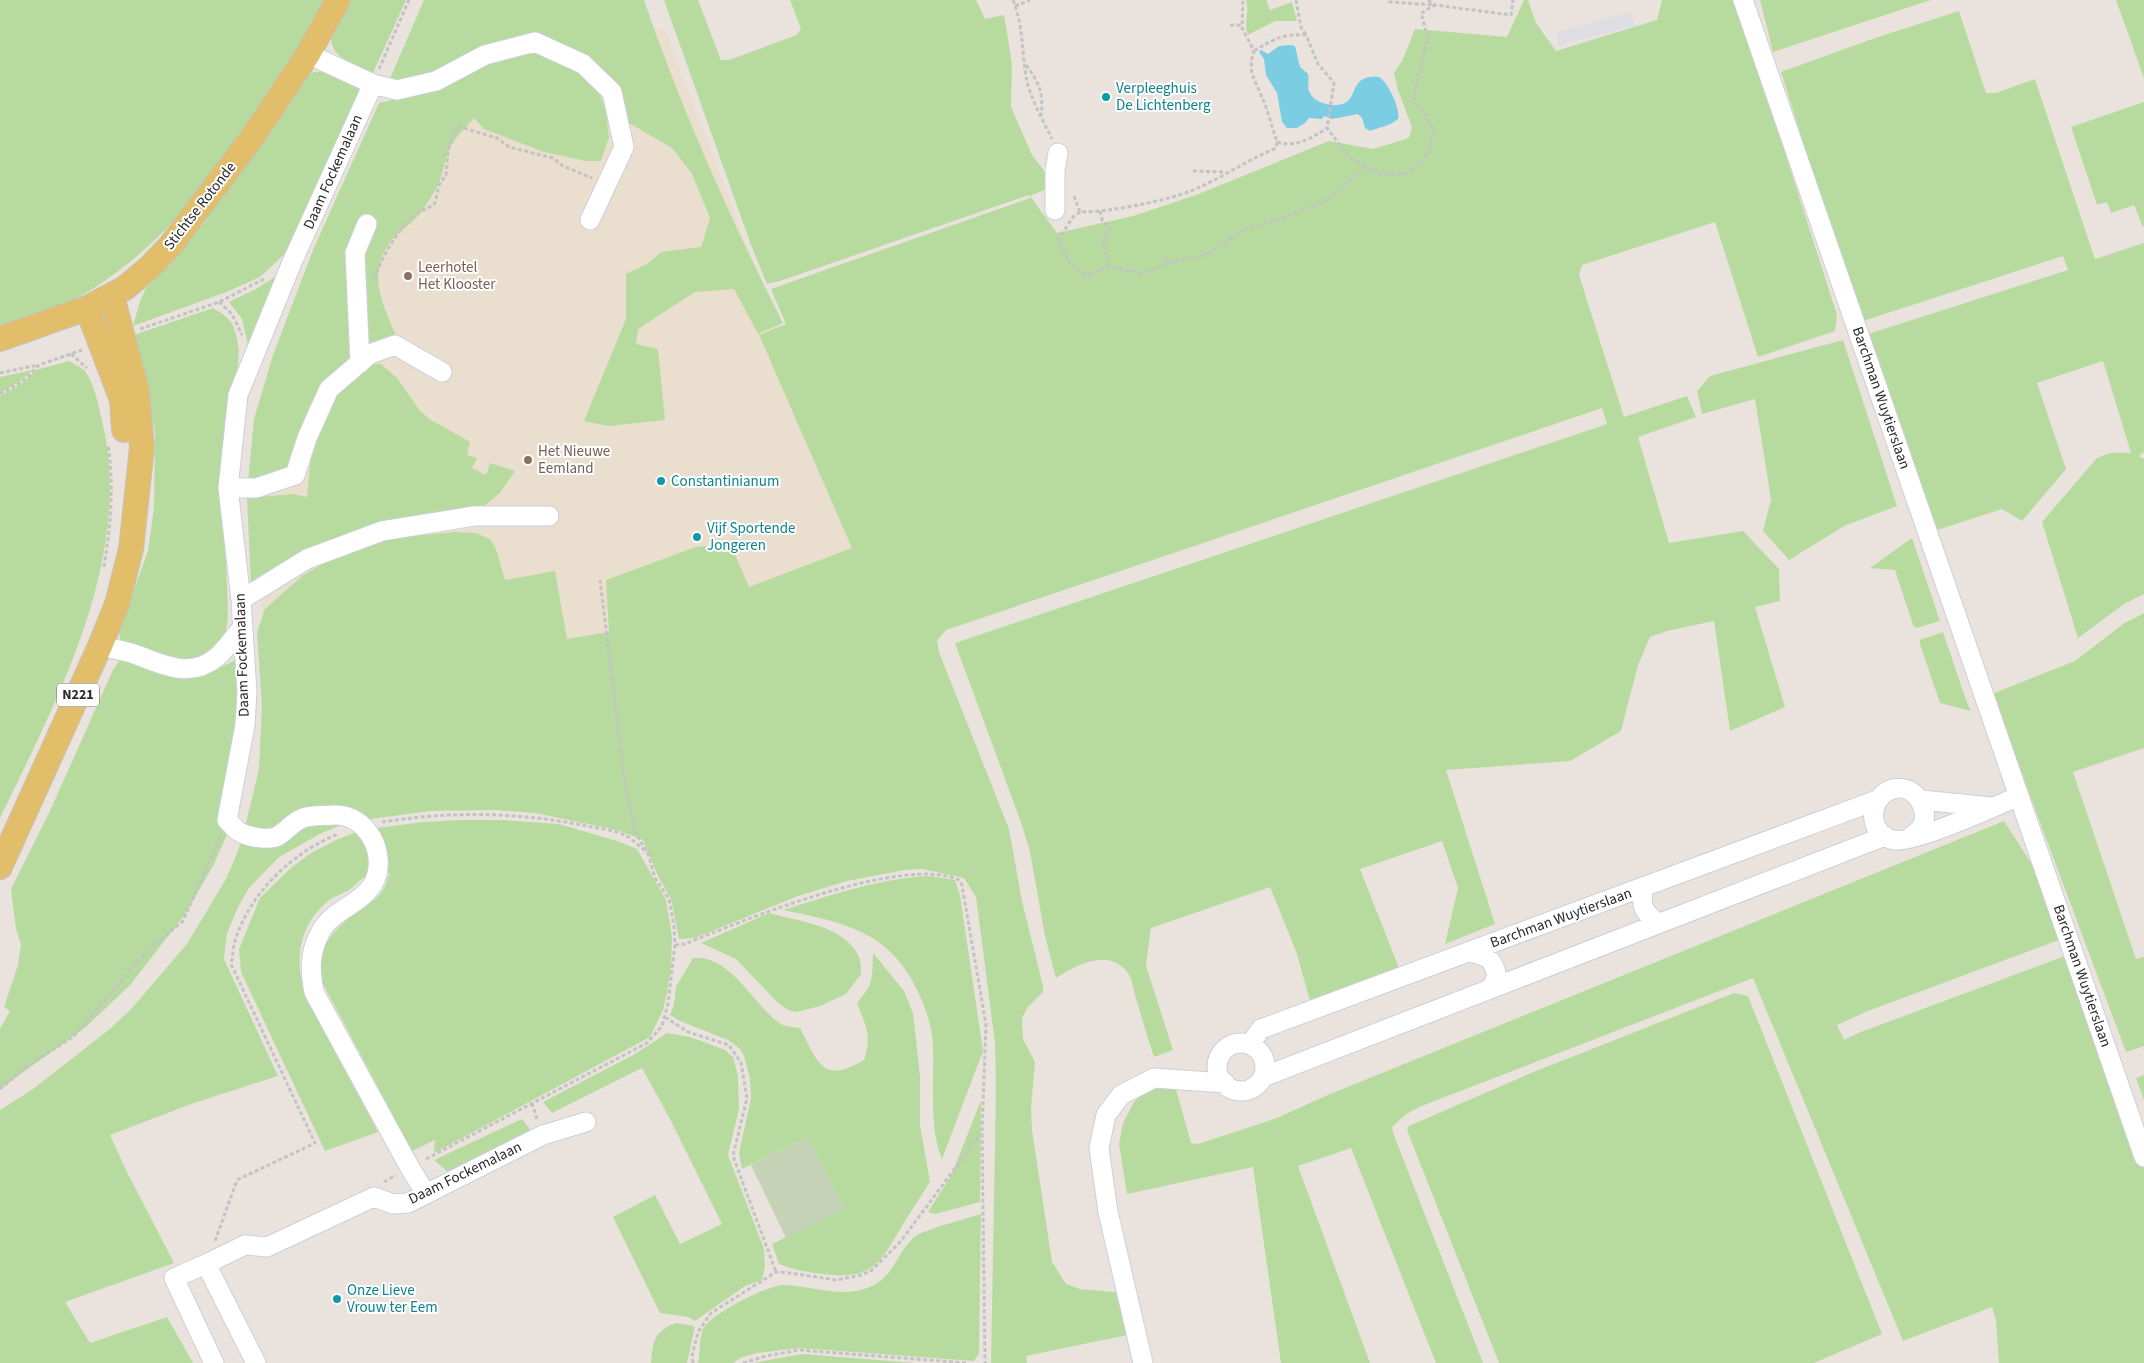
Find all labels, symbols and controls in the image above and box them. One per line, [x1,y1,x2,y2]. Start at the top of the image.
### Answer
place label: Verpleeghuis De Lichtenberg [1116,78,1211,116]
marker: Verpleeghuis De Lichtenberg [1100,91,1112,103]
street label: Daam Fockemalaan [298,111,368,233]
street label: Stichtse Rotonde [159,158,241,254]
place label: Leerhotel Het Klooster [418,257,496,295]
marker: Leerhotel Het Klooster [402,270,414,282]
street label: Barchman Wuytierslaan [1847,324,1915,472]
place label: Het Nieuwe Eemland [538,441,610,479]
marker: Het Nieuwe Eemland [522,454,534,466]
place label: Constantinianum [671,471,779,492]
marker: Constantinianum [655,475,667,487]
place label: Vijf Sportende Jongeren [707,518,795,556]
marker: Vijf Sportende Jongeren [691,531,703,543]
street label: Daam Fockemalaan [229,593,255,717]
road number: N221 [57,684,99,706]
street label: Barchman Wuytierslaan [1487,883,1635,953]
street label: Barchman Wuytierslaan [2048,902,2116,1050]
street label: Daam Fockemalaan [405,1136,525,1210]
place label: Onze Lieve Vrouw ter Eem [347,1280,438,1318]
marker: Onze Lieve Vrouw ter Eem [331,1293,343,1305]

